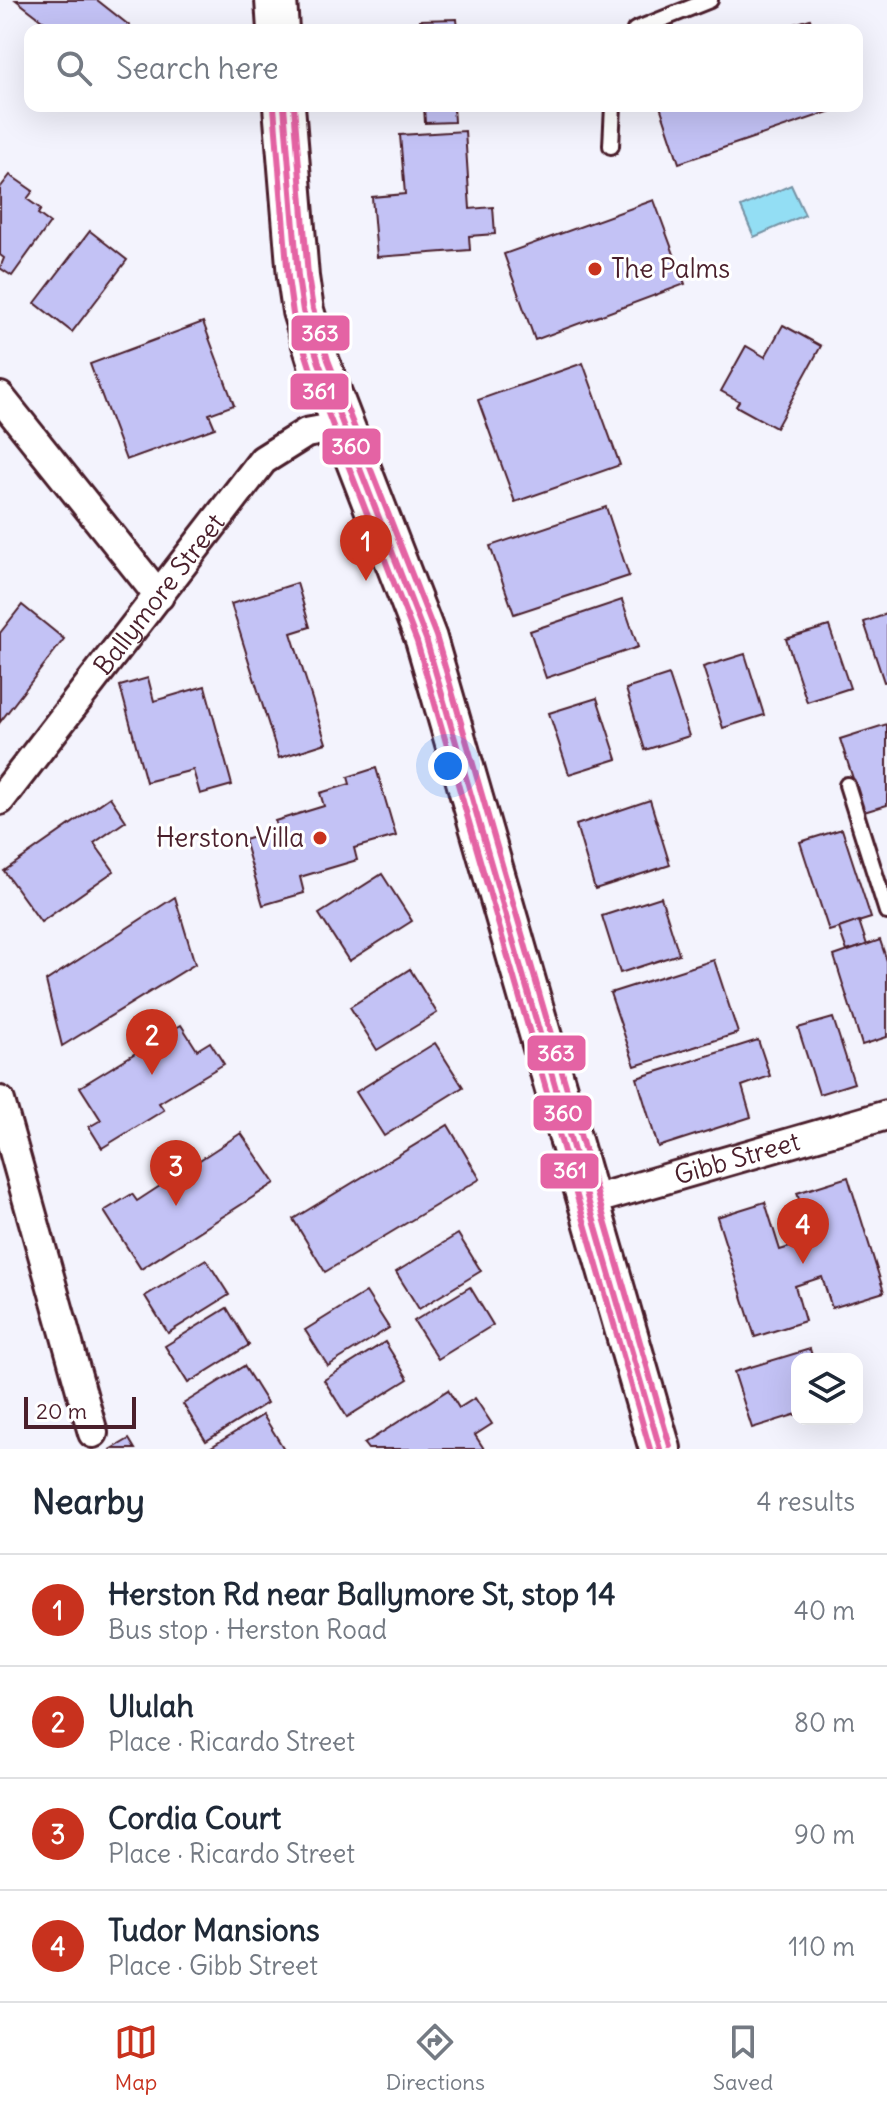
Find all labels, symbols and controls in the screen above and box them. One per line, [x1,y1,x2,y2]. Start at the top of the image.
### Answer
search box [24,24,863,112]
icon: search [52,46,96,90]
text: Search here [116,49,279,87]
place label: The Palms [611,252,730,285]
marker: The Palms [586,260,604,278]
line badge: 363 [290,314,351,352]
text: 363 [301,319,339,347]
line badge: 361 [289,372,350,411]
text: 361 [302,377,336,405]
line badge: 360 [321,427,382,466]
text: 360 [331,432,371,460]
street label: Ballymore Street [86,507,232,681]
pin: 1 [340,515,392,581]
your location [428,746,468,786]
place label: Herston Villa [156,821,304,854]
marker: Herston Villa [311,829,329,847]
pin: 2 [126,1009,178,1075]
line badge: 363 [526,1034,587,1072]
text: 363 [537,1039,575,1067]
line badge: 360 [532,1094,593,1132]
text: 360 [543,1099,583,1127]
street label: Gibb Street [670,1124,804,1192]
pin: 3 [150,1140,202,1206]
line badge: 361 [539,1152,600,1190]
text: 361 [553,1156,587,1184]
pin: 4 [777,1198,829,1264]
map controls [791,1353,863,1425]
button: layers [791,1353,863,1425]
scale bar [24,1393,136,1429]
text: 20 m [36,1397,87,1425]
text: Nearby [32,1480,145,1523]
text: 4 results [757,1485,855,1518]
text: Herston Rd near Ballymore St, stop 14 [108,1575,616,1613]
text: 1 [53,1594,63,1627]
text: 40 m [794,1594,855,1627]
text: Bus stop · Herston Road [108,1613,387,1646]
text: Ululah [108,1687,194,1725]
text: 2 [51,1706,65,1739]
text: 80 m [794,1706,855,1739]
text: Place · Ricardo Street [108,1725,355,1758]
text: Cordia Court [108,1799,281,1837]
text: 3 [51,1818,65,1851]
text: 90 m [794,1818,855,1851]
text: Place · Ricardo Street [108,1837,355,1870]
text: Tudor Mansions [108,1911,320,1949]
text: 4 [50,1930,66,1963]
text: 110 m [788,1930,855,1963]
text: Place · Gibb Street [108,1949,318,1982]
tab: Map [114,2020,158,2096]
tab: Directions [386,2020,485,2096]
tab: Saved [713,2020,773,2096]

